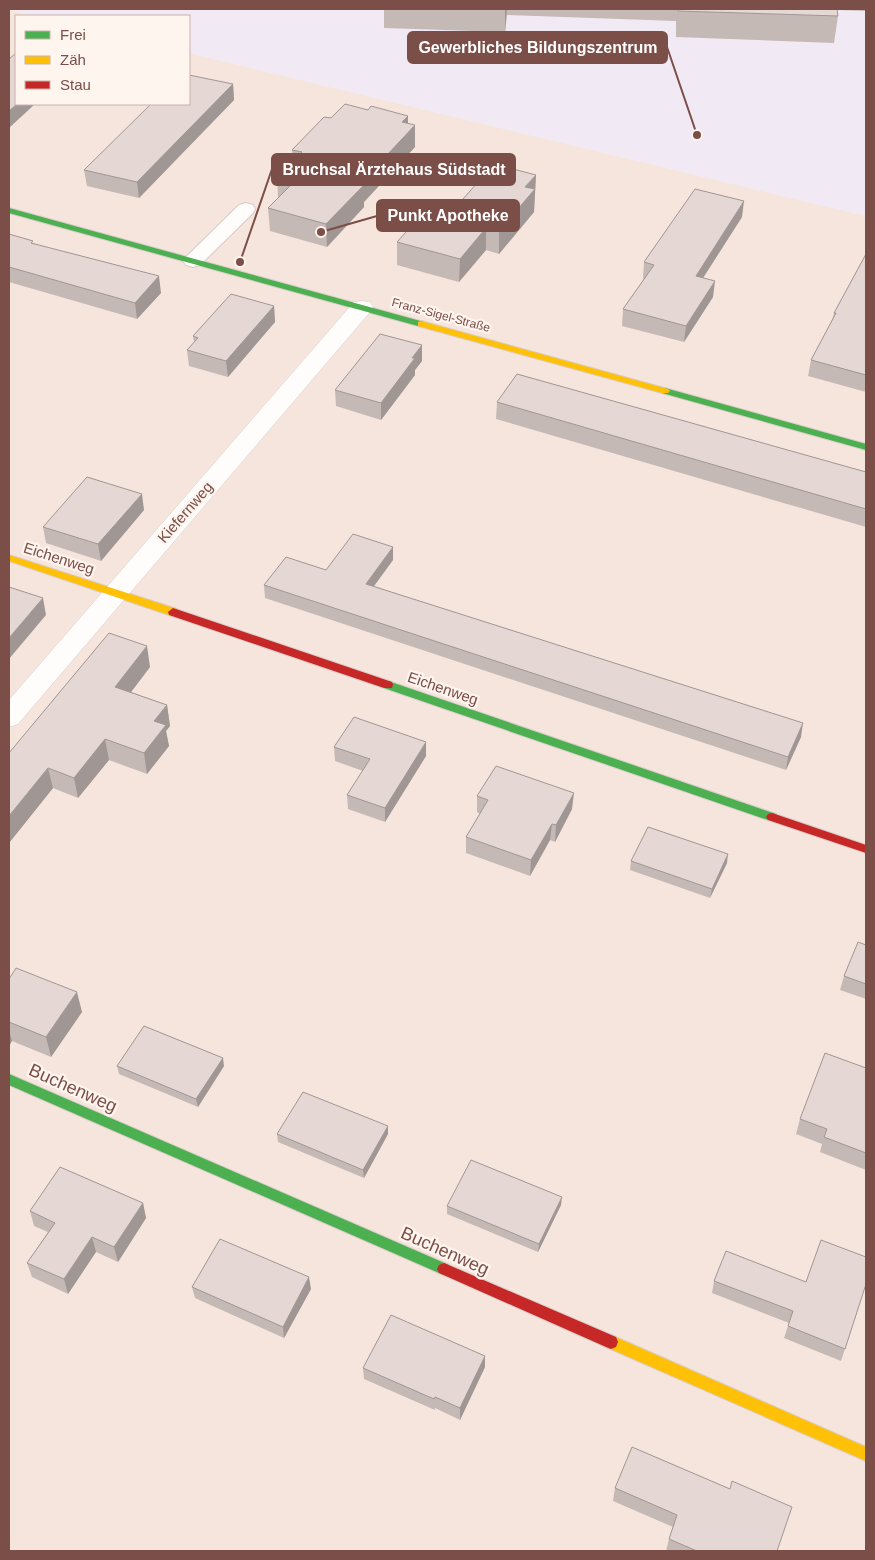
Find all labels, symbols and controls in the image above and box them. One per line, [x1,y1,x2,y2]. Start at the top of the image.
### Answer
legend [15,15,190,105]
text: Frei [60,26,86,43]
callout: Gewerbliches Bildungszentrum [408,32,667,63]
text: Gewerbliches Bildungszentrum [418,39,658,56]
text: Zäh [60,51,86,68]
text: Stau [60,76,91,93]
callout: Bruchsal Ärztehaus Südstadt [272,154,515,185]
text: Bruchsal Ärztehaus Südstadt [282,161,506,178]
callout: Punkt Apotheke [377,200,519,231]
text: Punkt Apotheke [387,207,509,224]
street label: Franz-Sigel-Straße [390,295,492,335]
street label: Kiefernweg [154,478,216,546]
street label: Eichenweg [21,539,97,577]
street label: Eichenweg [406,668,480,708]
street label: Buchenweg [26,1060,120,1116]
street label: Buchenweg [398,1223,492,1279]

